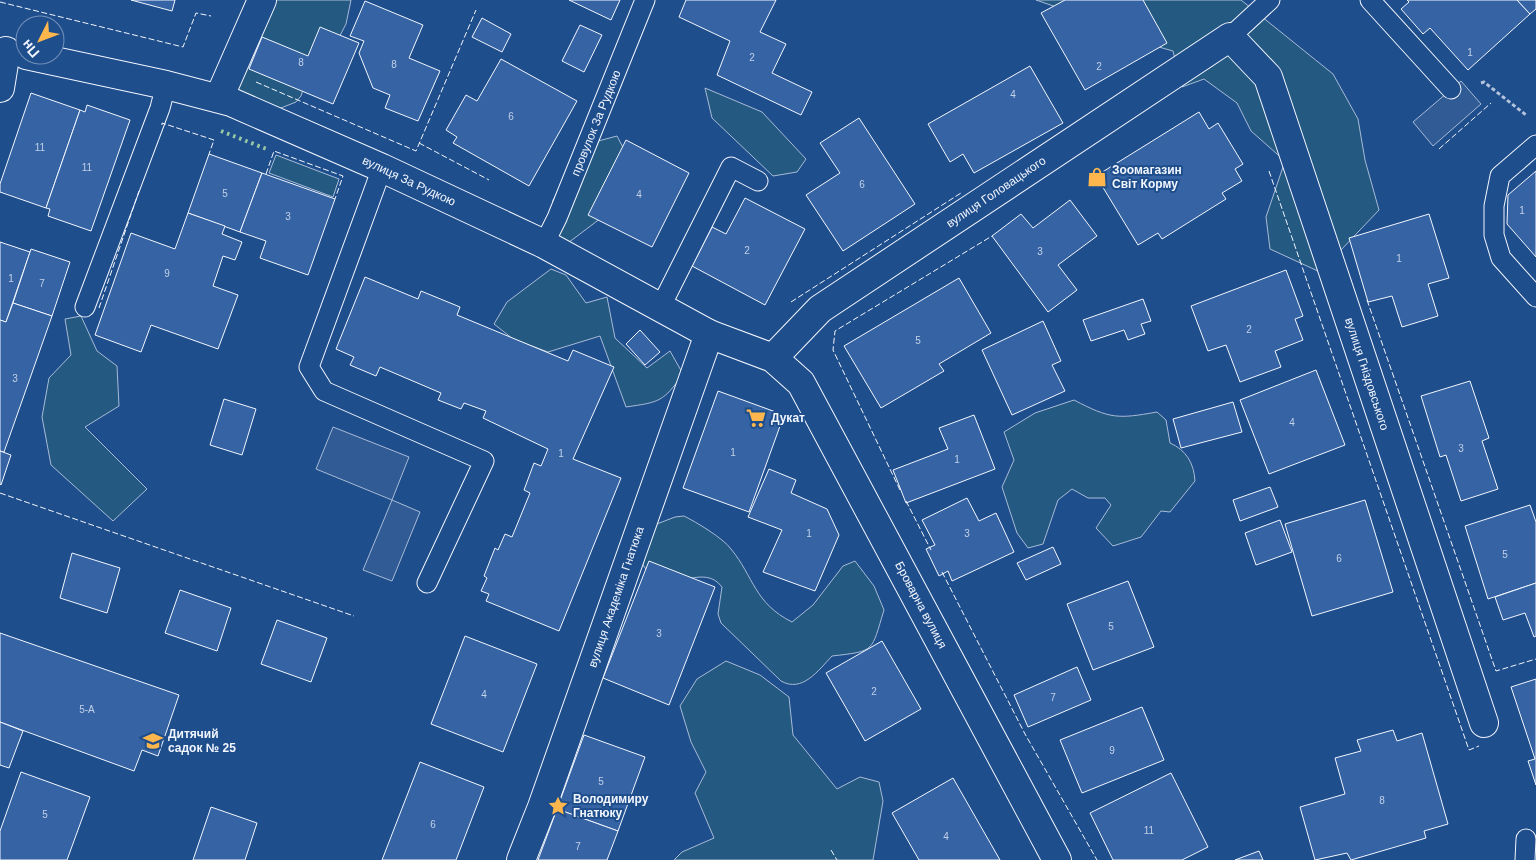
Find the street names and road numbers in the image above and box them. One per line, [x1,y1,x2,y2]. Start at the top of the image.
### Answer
street label: провулок За Рудкою [568,68,624,178]
street label: вулиця За Рудкою [360,153,458,209]
street label: вулиця Головацького [944,153,1049,231]
street label: вулиця Гніздовського [1342,316,1392,432]
street label: вулиця Академіка Гнатюка [585,524,647,669]
street label: Броварна вулиця [892,559,950,651]

